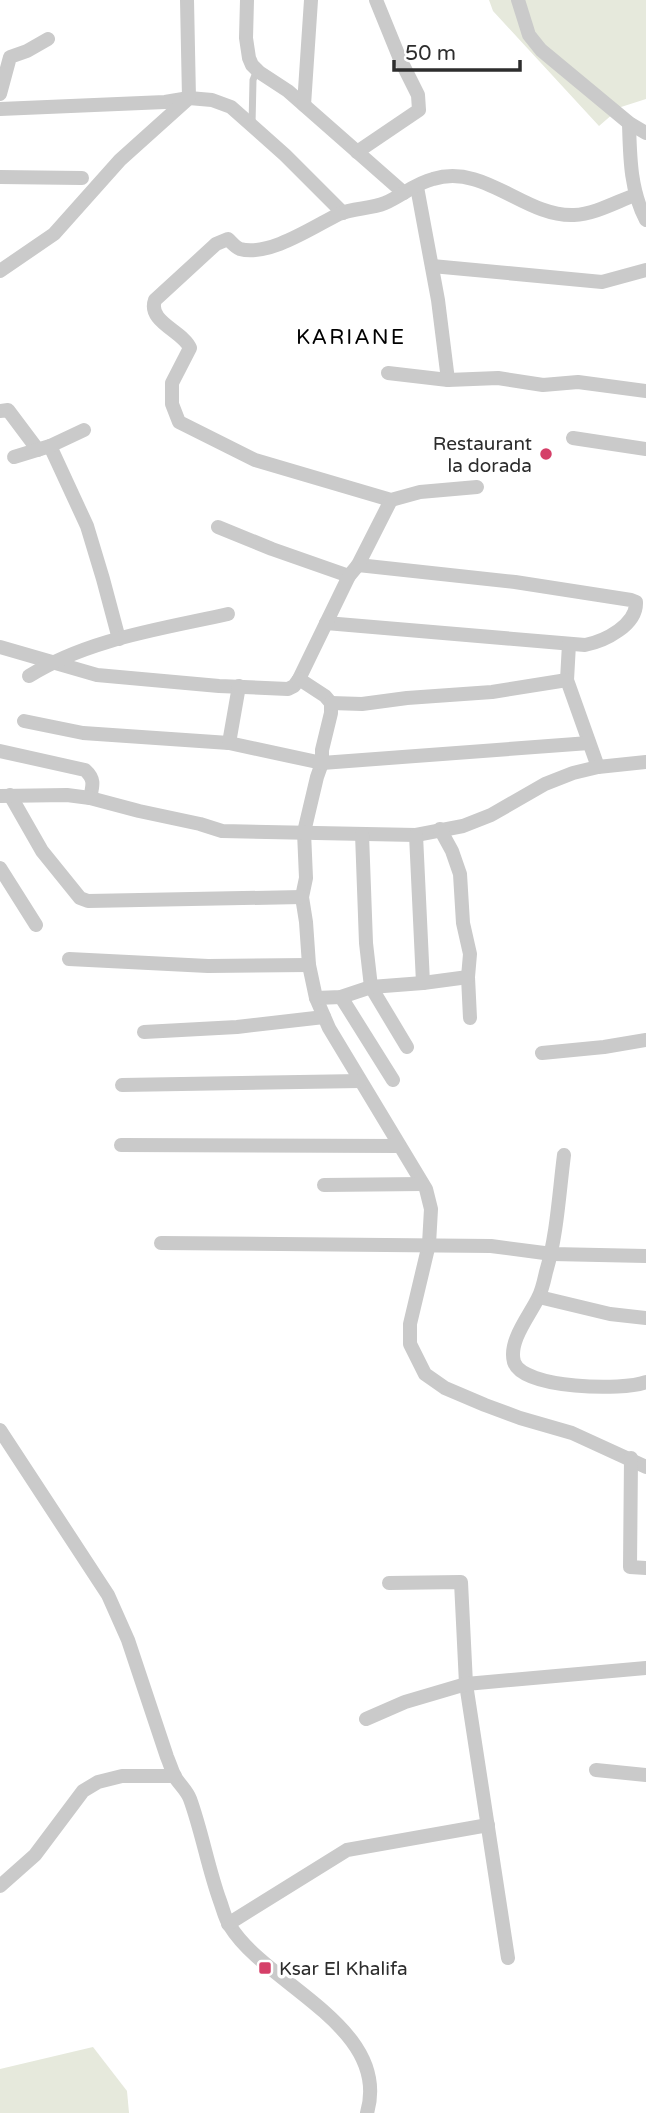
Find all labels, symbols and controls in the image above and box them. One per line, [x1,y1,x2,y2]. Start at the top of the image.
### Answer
scale bar [394,28,520,72]
text: 50 m [405,41,456,66]
district label: KARIANE [296,325,406,350]
place label: Restaurant la dorada [433,433,532,477]
marker: Restaurant la dorada [538,446,554,462]
place label: Ksar El Khalifa [279,1958,408,1980]
marker: Ksar El Khalifa [257,1960,273,1976]

